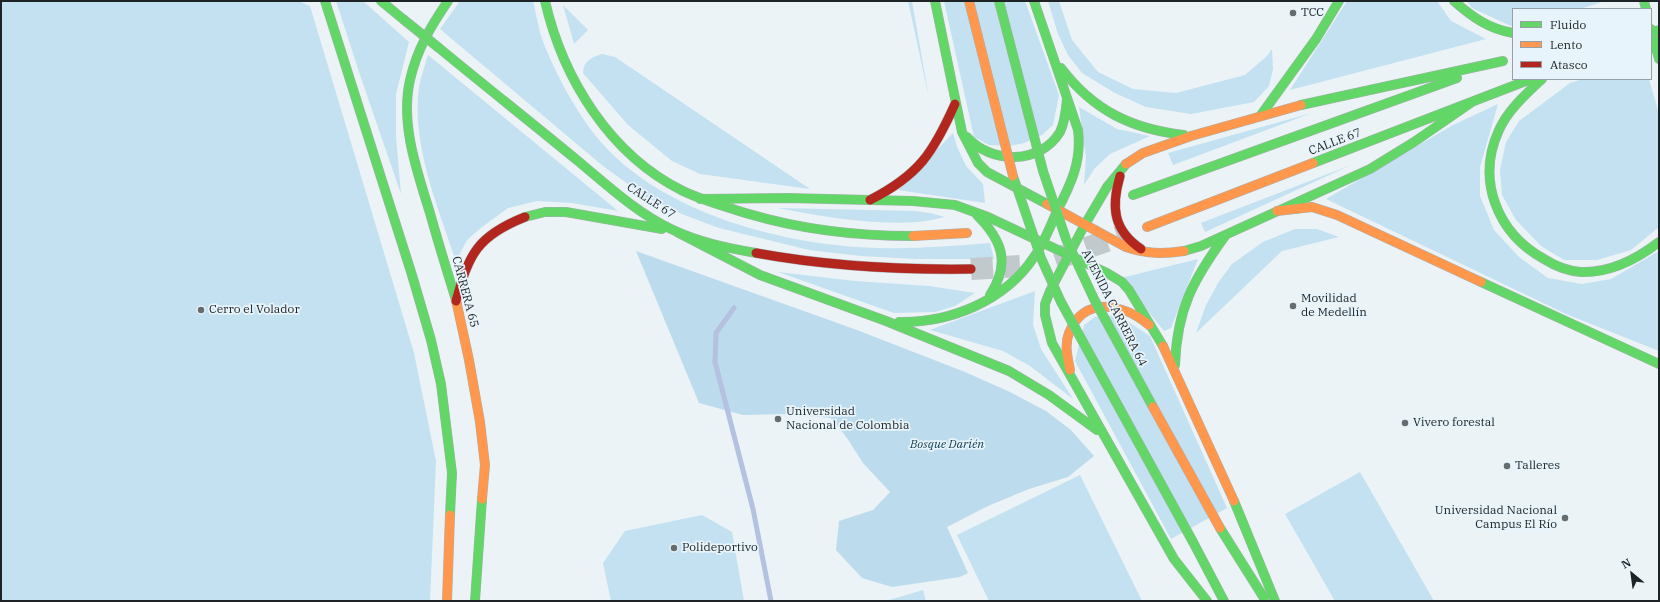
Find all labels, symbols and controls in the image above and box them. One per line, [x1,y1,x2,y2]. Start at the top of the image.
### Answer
place label: TCC [1301,6,1324,20]
marker: TCC [1288,8,1298,18]
legend [1512,8,1652,80]
text: Fluido [1550,17,1586,32]
text: Lento [1550,37,1582,52]
text: Atasco [1550,57,1588,72]
street label: CALLE 67 [1307,125,1363,159]
street label: CALLE 67 [624,180,678,222]
street label: AVENIDA CARRERA 64 [1078,247,1150,369]
street label: CARRERA 65 [449,255,481,329]
place label: Movilidad de Medellín [1301,292,1367,320]
marker: Movilidad de Medellín [1288,301,1298,311]
place label: Cerro el Volador [209,303,300,317]
marker: Cerro el Volador [196,305,206,315]
place label: Universidad Nacional de Colombia [786,405,909,433]
marker: Universidad Nacional de Colombia [773,414,783,424]
place label: Vivero forestal [1413,416,1495,430]
marker: Vivero forestal [1400,418,1410,428]
park label: Bosque Darién [910,438,984,452]
place label: Talleres [1515,459,1560,473]
marker: Talleres [1502,461,1512,471]
place label: Universidad Nacional Campus El Río [1435,504,1557,532]
marker: Universidad Nacional Campus El Río [1560,513,1570,523]
place label: Polideportivo [682,541,758,555]
marker: Polideportivo [669,543,679,553]
north arrow [1612,554,1652,594]
text: N [1619,555,1633,572]

